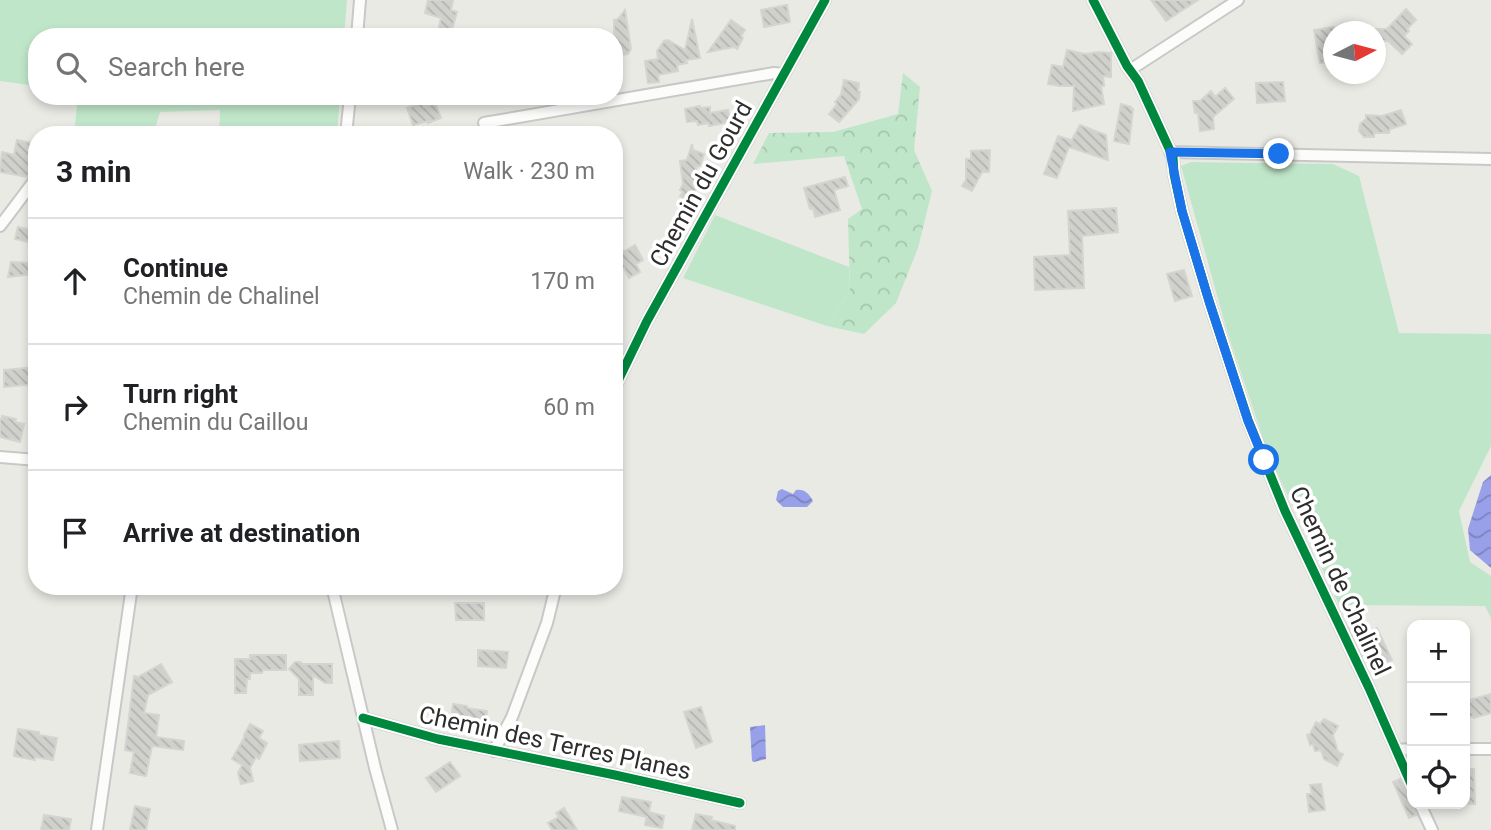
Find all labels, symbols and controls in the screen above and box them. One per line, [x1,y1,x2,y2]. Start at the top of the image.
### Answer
north arrow [1323,21,1386,84]
search box [28,28,623,105]
icon: search [52,48,90,86]
text: Search here [108,52,245,82]
street label: Chemin du Gourd [644,96,758,272]
route end [1263,138,1294,169]
text: 3 min [56,154,131,189]
text: Walk · 230 m [463,158,595,185]
text: Continue [123,253,228,283]
icon: ahead [56,262,94,300]
text: 170 m [530,268,595,295]
text: Chemin de Chalinel [123,283,320,310]
text: Turn right [123,379,238,409]
icon: right [56,388,94,426]
text: 60 m [543,394,595,421]
text: Chemin du Caillou [123,409,308,436]
route start [1248,444,1279,475]
street label: Chemin de Chalinel [1284,482,1396,680]
icon: arrive [56,514,94,552]
text: Arrive at destination [123,518,360,548]
map controls [1407,620,1470,809]
button: + [1407,620,1470,683]
button: − [1407,683,1470,746]
street label: Chemin des Terres Planes [417,700,693,786]
button: locate [1407,746,1470,809]

